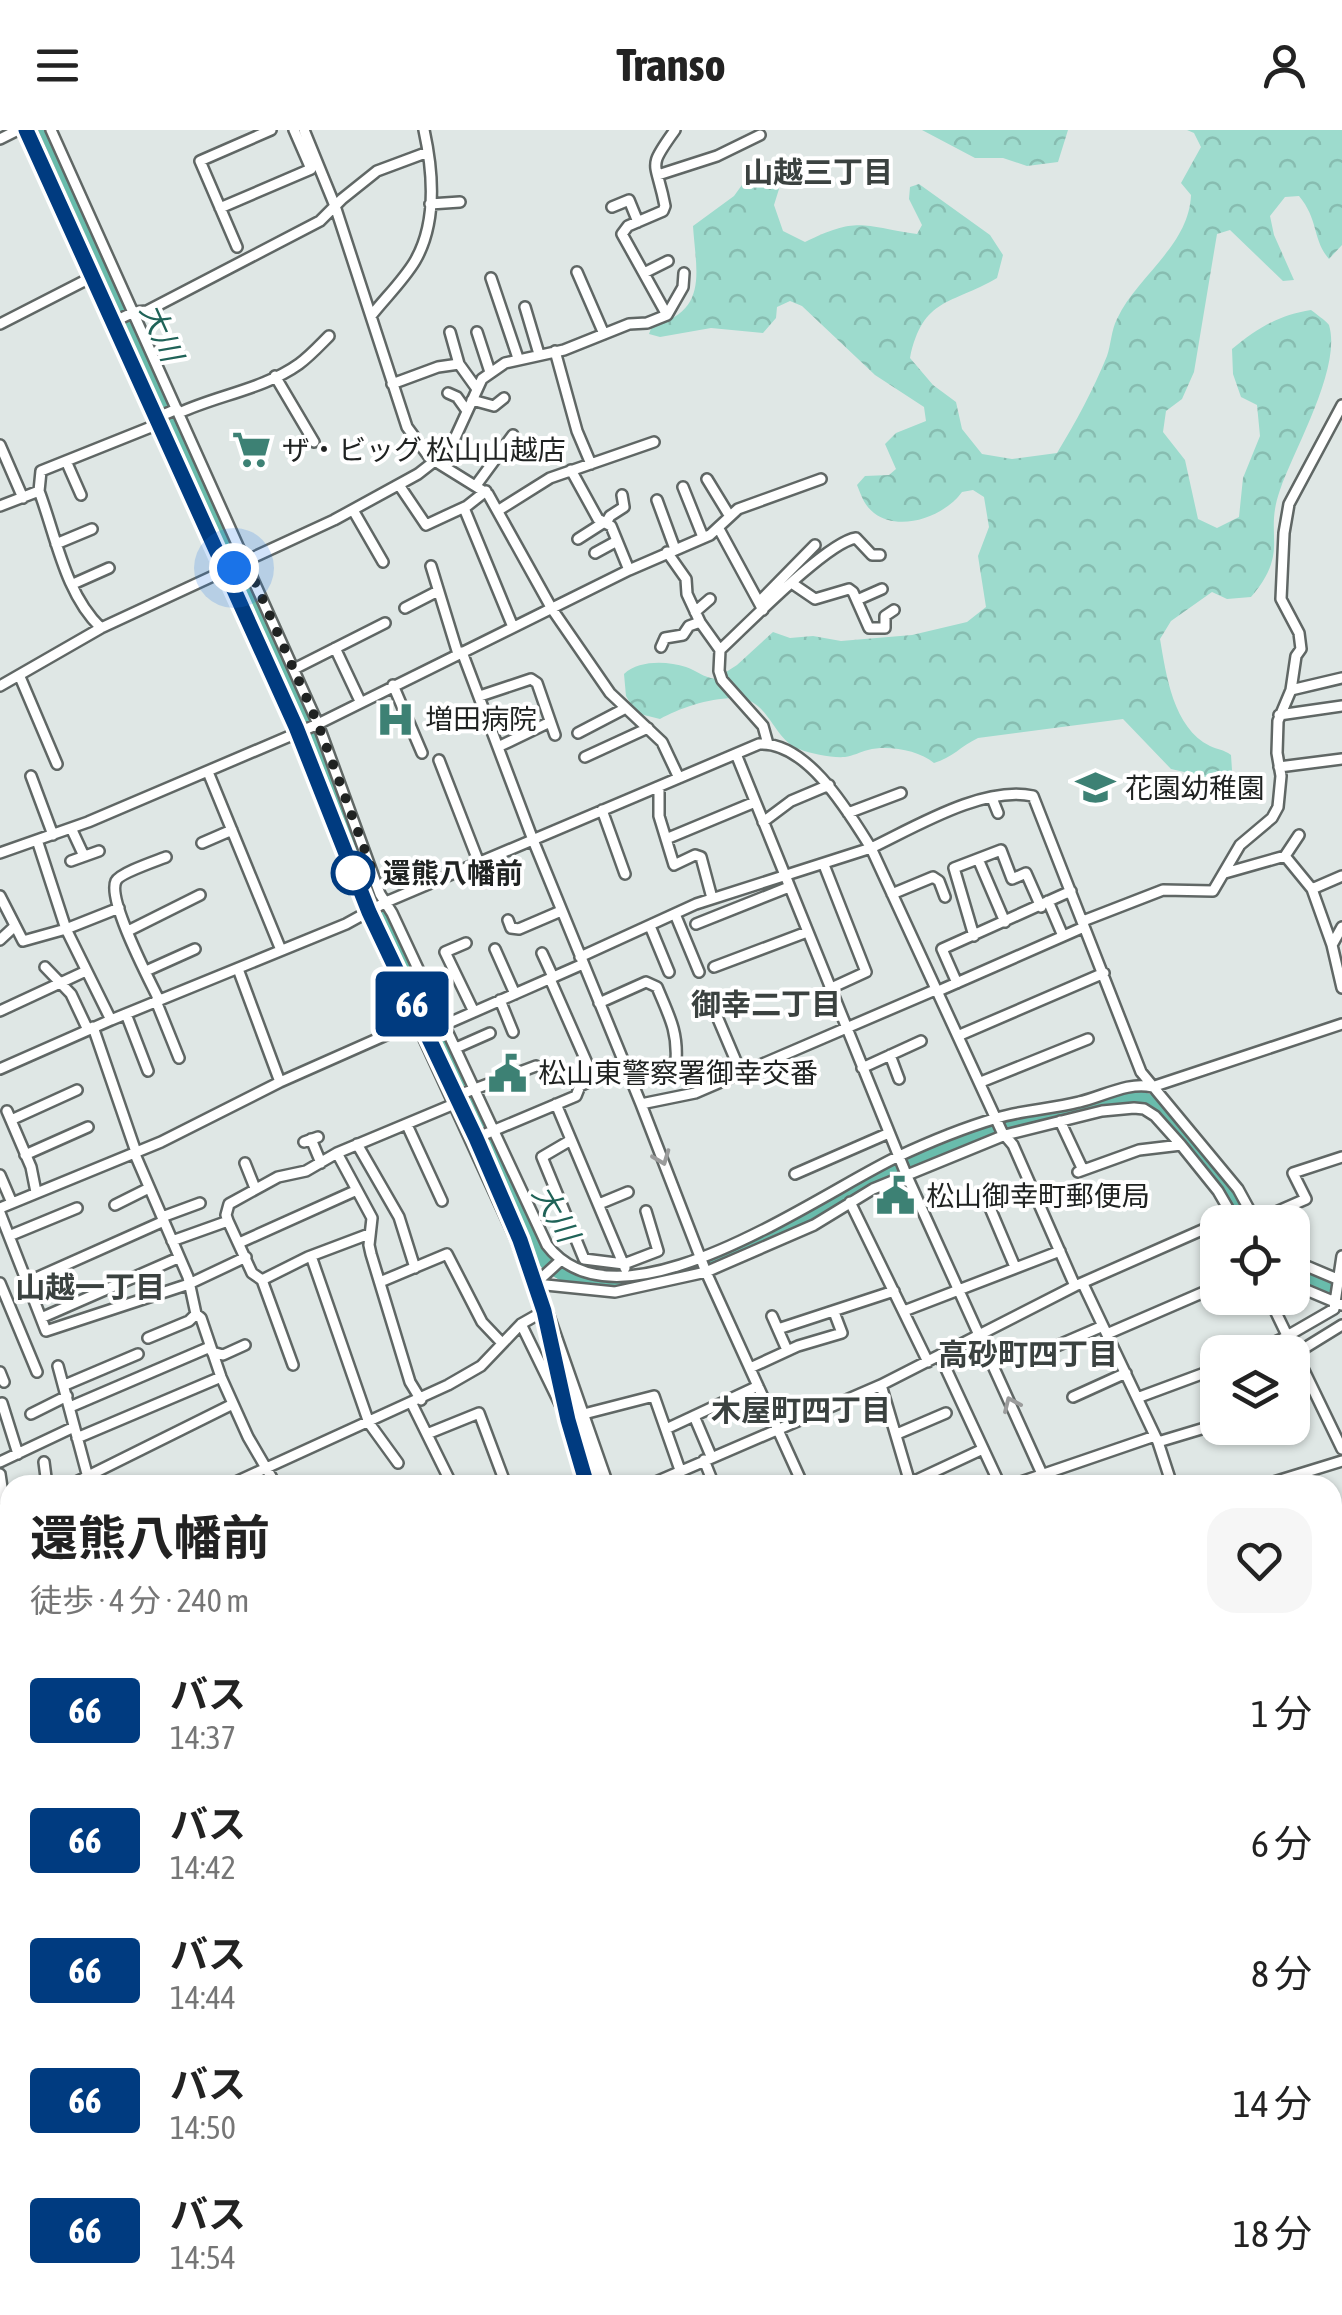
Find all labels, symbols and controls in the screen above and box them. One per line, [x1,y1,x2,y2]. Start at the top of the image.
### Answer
icon: menu [30,38,85,93]
icon: person [1257,38,1312,93]
text: Transo [616,39,726,91]
district label: 山越三丁目 [743,155,893,189]
water label: 大川 [134,298,191,369]
supermarket icon: ザ・ビッグ 松山山越店 [231,429,273,471]
place label: ザ・ビッグ 松山山越店 [282,434,566,466]
your location [209,543,259,593]
hospital icon: 増田病院 [374,698,416,740]
place label: 増田病院 [425,703,537,735]
school or university icon: 花園幼稚園 [1074,767,1116,809]
place label: 花園幼稚園 [1125,772,1265,804]
marker: 還熊八幡前 [332,852,374,894]
place label: 還熊八幡前 [383,857,523,889]
line badge: 66 [367,972,457,1036]
text: 66 [396,984,428,1024]
district label: 御幸二丁目 [691,987,841,1021]
public building icon: 松山東警察署御幸交番 [487,1052,529,1094]
place label: 松山東警察署御幸交番 [538,1057,818,1089]
one-way arrow [650,1148,671,1165]
public building icon: 松山御幸町郵便局 [875,1175,917,1217]
water label: 大川 [526,1179,587,1250]
place label: 松山御幸町郵便局 [926,1180,1150,1212]
map controls [1200,1205,1310,1445]
button: locate [1200,1205,1310,1315]
district label: 山越一丁目 [15,1270,165,1304]
button: layers [1200,1335,1310,1445]
district label: 高砂町四丁目 [938,1337,1118,1371]
district label: 木屋町四丁目 [711,1393,891,1427]
one-way arrow [1003,1396,1023,1414]
button: heart [1207,1508,1312,1613]
text: 還熊八幡前 [30,1510,270,1565]
text: 徒歩 · 4 分 · 240 m [30,1582,249,1619]
text: バス [170,1673,246,1716]
text: 66 [69,1690,101,1730]
text: 1 分 [1251,1692,1312,1735]
text: 14:37 [170,1719,236,1756]
text: バス [170,1803,246,1846]
text: 66 [69,1820,101,1860]
text: 6 分 [1251,1822,1312,1865]
text: 14:42 [170,1849,236,1886]
text: バス [170,1933,246,1976]
text: 66 [69,1950,101,1990]
text: 8 分 [1251,1952,1312,1995]
text: 14:44 [170,1979,236,2016]
text: バス [170,2063,246,2106]
text: 66 [69,2080,101,2120]
text: 14 分 [1233,2082,1312,2125]
text: 14:50 [170,2109,236,2146]
text: バス [170,2193,246,2236]
text: 66 [69,2210,101,2250]
text: 18 分 [1233,2212,1312,2255]
text: 14:54 [170,2239,236,2276]

